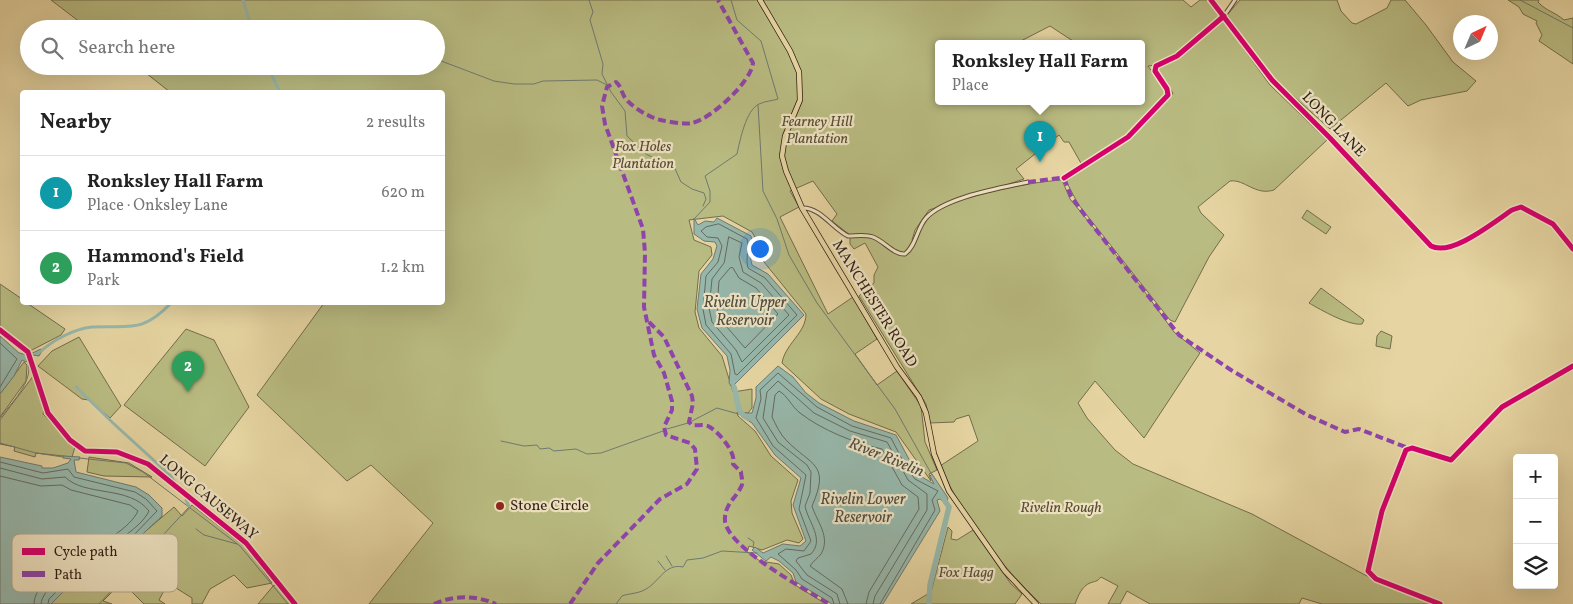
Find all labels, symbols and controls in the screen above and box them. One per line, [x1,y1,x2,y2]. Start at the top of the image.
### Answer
north arrow [1453,15,1498,60]
search box [20,20,445,75]
icon: search [38,34,66,62]
text: Search here [78,35,175,61]
popup [935,40,1145,105]
text: Ronksley Hall Farm [952,49,1128,75]
text: Place [952,75,989,97]
street label: LONG LANE [1296,88,1370,162]
text: Nearby [40,108,111,137]
text: 2 results [366,112,425,134]
park label: Fearney Hill Plantation [781,112,853,150]
pin: 1 [1024,121,1056,162]
park label: Fox Holes Plantation [612,137,674,175]
text: Ronksley Hall Farm [87,169,264,195]
text: 1 [53,182,59,204]
text: 620 m [381,182,425,204]
text: Place · Onksley Lane [87,195,228,217]
your location [747,236,773,262]
street label: MANCHESTER ROAD [826,236,922,372]
text: Hammond's Field [87,244,244,270]
text: 2 [52,257,60,279]
text: 1.2 km [380,257,425,279]
text: Park [87,270,120,292]
water label: Rivelin Upper Reservoir [703,292,788,332]
pin: 2 [172,351,204,392]
water label: River Rivelin [845,433,927,483]
street label: LONG CAUSEWAY [154,450,262,546]
map controls [1513,454,1558,589]
button: + [1513,454,1558,499]
water label: Rivelin Lower Reservoir [820,489,907,529]
place label: Stone Circle [510,496,589,517]
park label: Rivelin Rough [1020,498,1102,519]
button: − [1513,499,1558,544]
marker: Stone Circle [494,500,506,512]
legend [12,534,178,592]
text: Cycle path [54,543,118,562]
button: layers [1513,544,1558,589]
park label: Fox Hagg [938,563,994,584]
text: Path [54,566,82,585]

